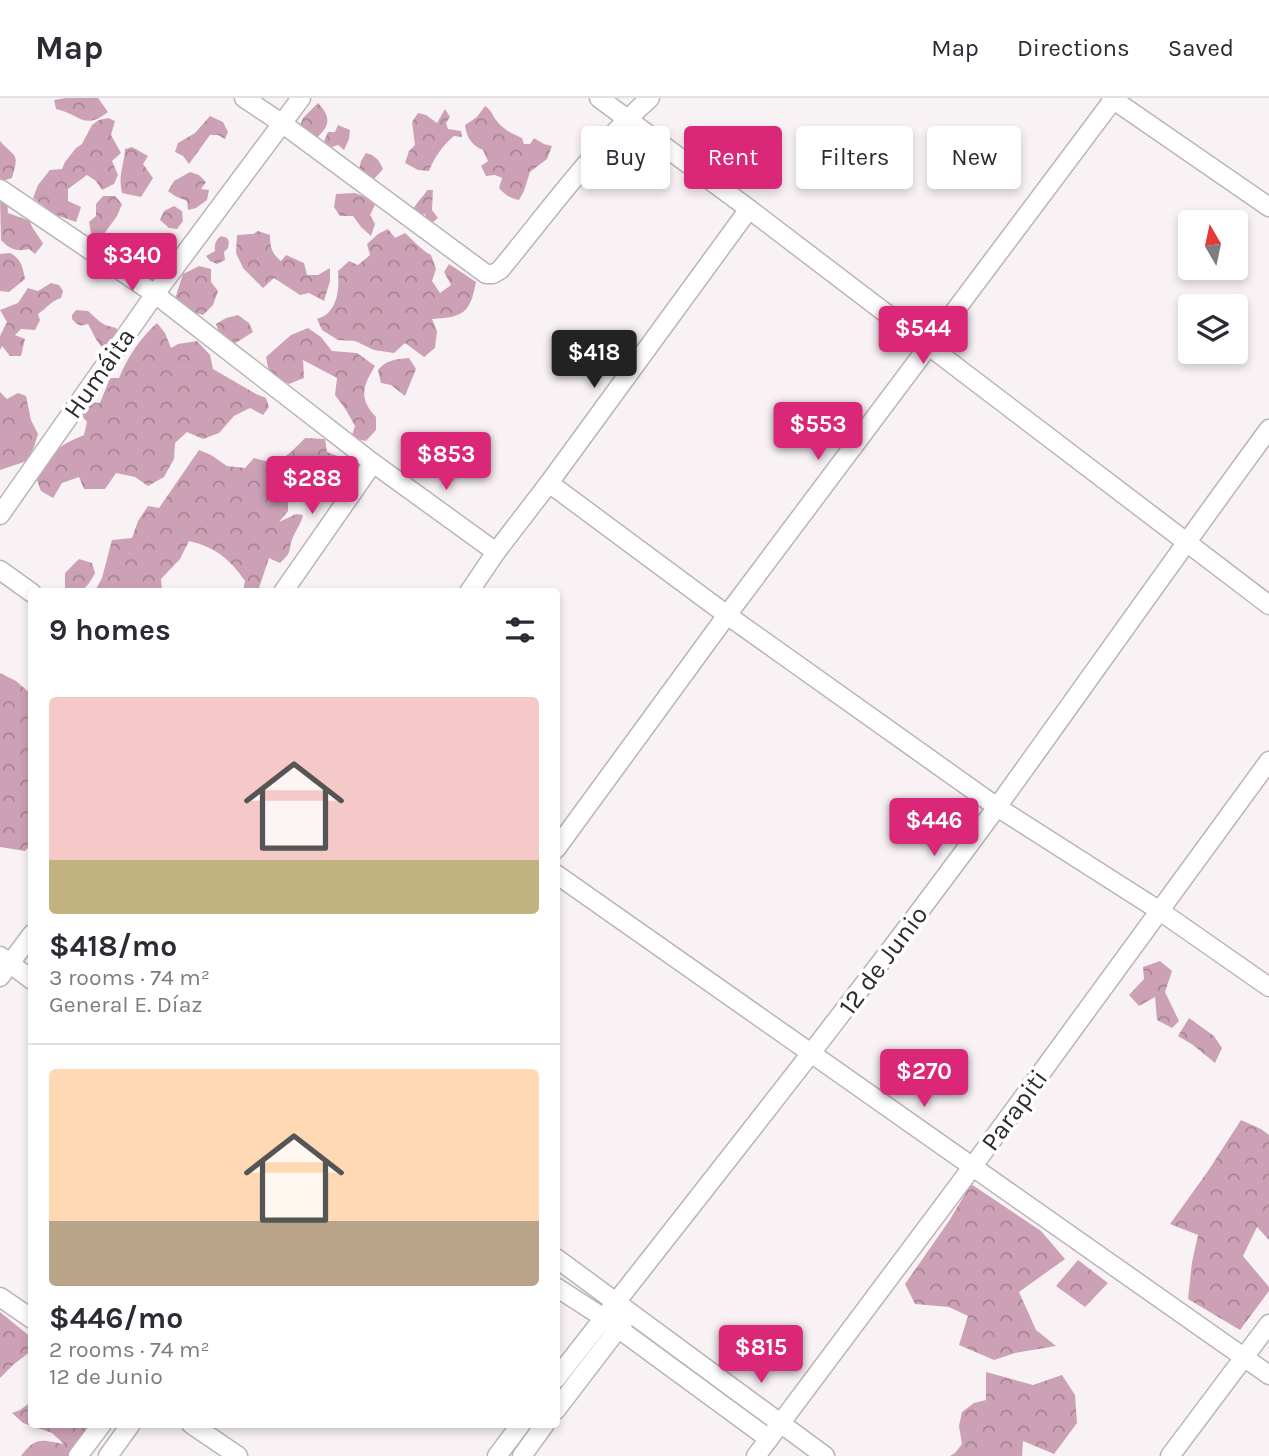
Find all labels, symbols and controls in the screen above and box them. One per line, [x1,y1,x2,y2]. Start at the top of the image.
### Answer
text: Map [35,29,103,67]
text: Map [931,34,979,62]
text: Directions [1017,34,1130,62]
text: Saved [1168,34,1234,62]
chip: Buy [581,126,670,189]
chip: Rent [684,126,782,189]
chip: Filters [796,126,913,189]
chip: New [927,126,1021,189]
north arrow [1178,210,1248,280]
map controls [1178,210,1248,364]
pin: $340 [91,234,173,293]
text: $340 [103,242,161,269]
button: layers [1178,294,1248,364]
pin: $544 [882,306,964,366]
text: $544 [895,315,951,342]
street label: Humáita [57,322,142,425]
pin: $418 [553,330,635,390]
text: $418 [568,339,620,366]
pin: $553 [777,402,859,462]
text: $553 [790,411,846,438]
pin: $853 [405,432,487,492]
text: $853 [417,441,475,468]
pin: $288 [271,456,353,516]
text: $288 [282,465,342,492]
icon: filters [501,611,539,649]
text: 9 homes [49,612,171,648]
icon: home [231,743,357,869]
pin: $446 [893,798,975,858]
text: $446 [905,807,963,834]
street label: 12 de Junio [832,900,934,1021]
text: $418/mo [49,928,177,964]
text: 3 rooms · 74 m² [49,964,210,991]
text: General E. Díaz [49,991,202,1018]
pin: $270 [883,1049,965,1109]
text: $270 [896,1058,952,1085]
street label: Parapiti [975,1064,1054,1157]
icon: home [231,1115,357,1241]
text: $446/mo [49,1300,183,1336]
pin: $815 [720,1326,802,1385]
text: $815 [735,1334,787,1361]
text: 2 rooms · 74 m² [49,1336,210,1363]
text: 12 de Junio [49,1363,163,1390]

